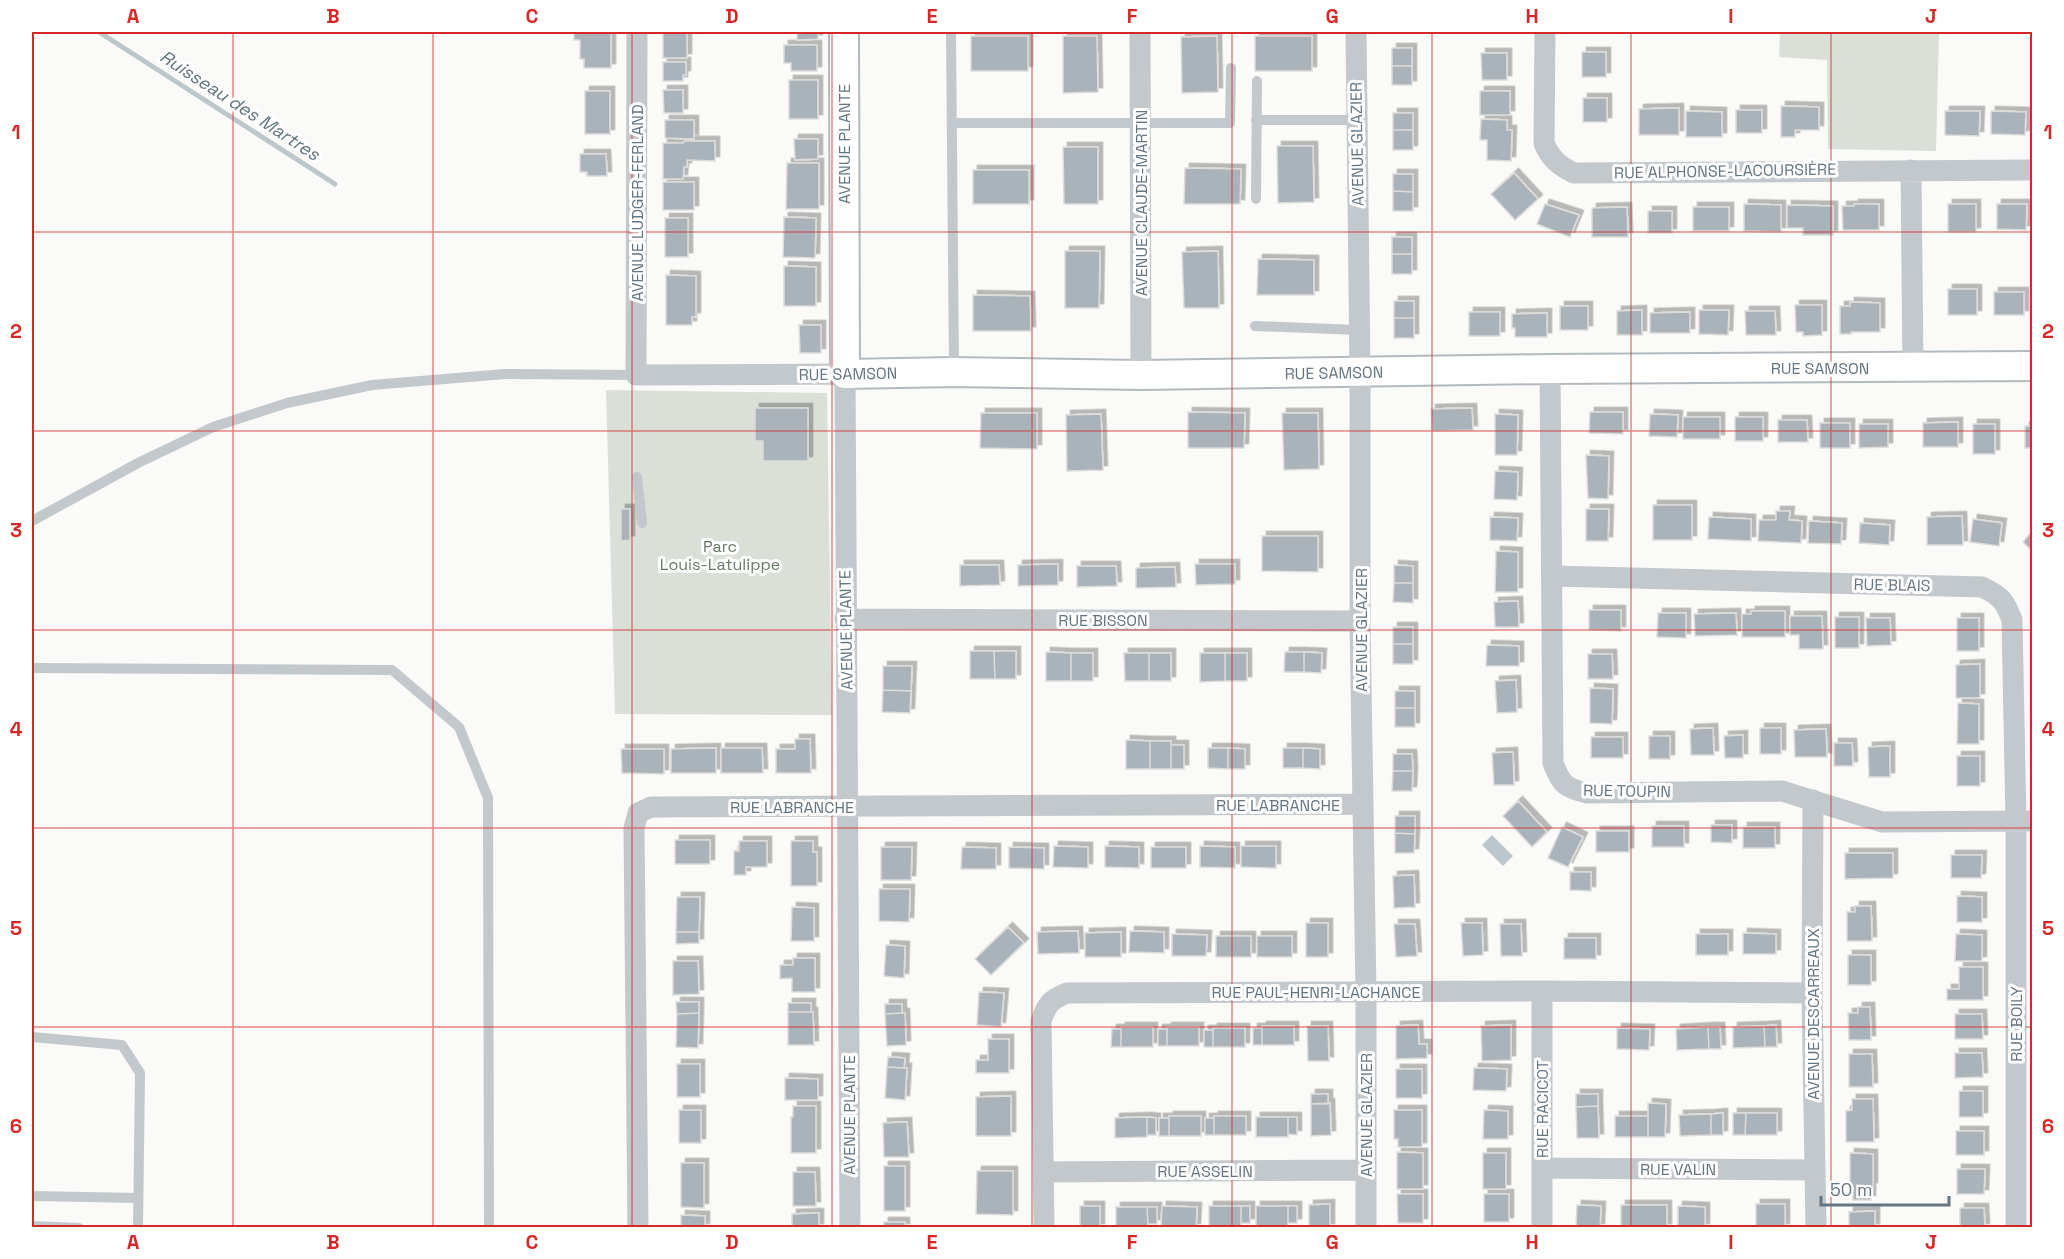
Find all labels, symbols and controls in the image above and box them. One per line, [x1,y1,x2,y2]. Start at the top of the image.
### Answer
text: A [127,3,140,29]
text: B [326,3,340,29]
text: C [526,3,539,29]
text: D [725,3,739,29]
text: E [926,3,938,29]
text: F [1127,3,1138,29]
text: G [1325,3,1339,29]
text: H [1525,3,1539,29]
text: I [1728,3,1734,29]
text: J [1925,3,1937,29]
water label: Ruisseau des Martres [156,45,325,166]
street label: AVENUE GLAZIER [1345,82,1369,206]
street label: AVENUE PLANTE [834,84,855,204]
street label: AVENUE LUDGER-FERLAND [627,104,648,302]
street label: AVENUE CLAUDE-MARTIN [1131,110,1152,296]
text: 1 [11,119,21,145]
text: 1 [2043,119,2053,145]
street label: RUE ALPHONSE-LACOURSIÈRE [1614,159,1836,183]
text: 2 [10,318,22,344]
text: 2 [2042,318,2054,344]
street label: RUE SAMSON [1771,358,1869,379]
street label: RUE SAMSON [1284,362,1384,384]
street label: RUE SAMSON [798,363,898,385]
text: 3 [10,517,22,543]
text: 3 [2042,517,2054,543]
park label: Parc Louis-Latulippe [660,536,780,575]
street label: AVENUE GLAZIER [1351,568,1372,692]
street label: AVENUE PLANTE [834,570,858,690]
street label: RUE BLAIS [1853,574,1931,596]
street label: RUE BISSON [1058,610,1148,631]
text: 4 [10,716,23,742]
text: 4 [2042,716,2055,742]
street label: RUE TOUPIN [1583,780,1671,802]
street label: RUE LABRANCHE [1216,795,1340,816]
street label: RUE LABRANCHE [730,797,854,818]
text: 5 [10,915,22,941]
text: 5 [2042,915,2054,941]
street label: AVENUE DESCARREAUX [1803,928,1824,1100]
street label: RUE PAUL-HENRI-LACHANCE [1211,982,1421,1003]
street label: RUE BOILY [2006,986,2027,1062]
street label: AVENUE GLAZIER [1356,1053,1377,1177]
street label: AVENUE PLANTE [839,1055,860,1175]
street label: RUE RACICOT [1532,1060,1553,1158]
text: 6 [10,1113,22,1139]
text: 6 [2042,1113,2054,1139]
street label: RUE VALIN [1640,1159,1716,1180]
street label: RUE ASSELIN [1157,1161,1253,1182]
scale bar [1821,1169,1948,1207]
text: 50 m [1830,1178,1872,1201]
text: A [127,1229,140,1255]
text: B [326,1229,340,1255]
text: C [526,1229,539,1255]
text: D [725,1229,739,1255]
text: E [926,1229,938,1255]
text: F [1127,1229,1138,1255]
text: G [1325,1229,1339,1255]
text: H [1525,1229,1539,1255]
text: I [1728,1229,1734,1255]
text: J [1925,1229,1937,1255]

